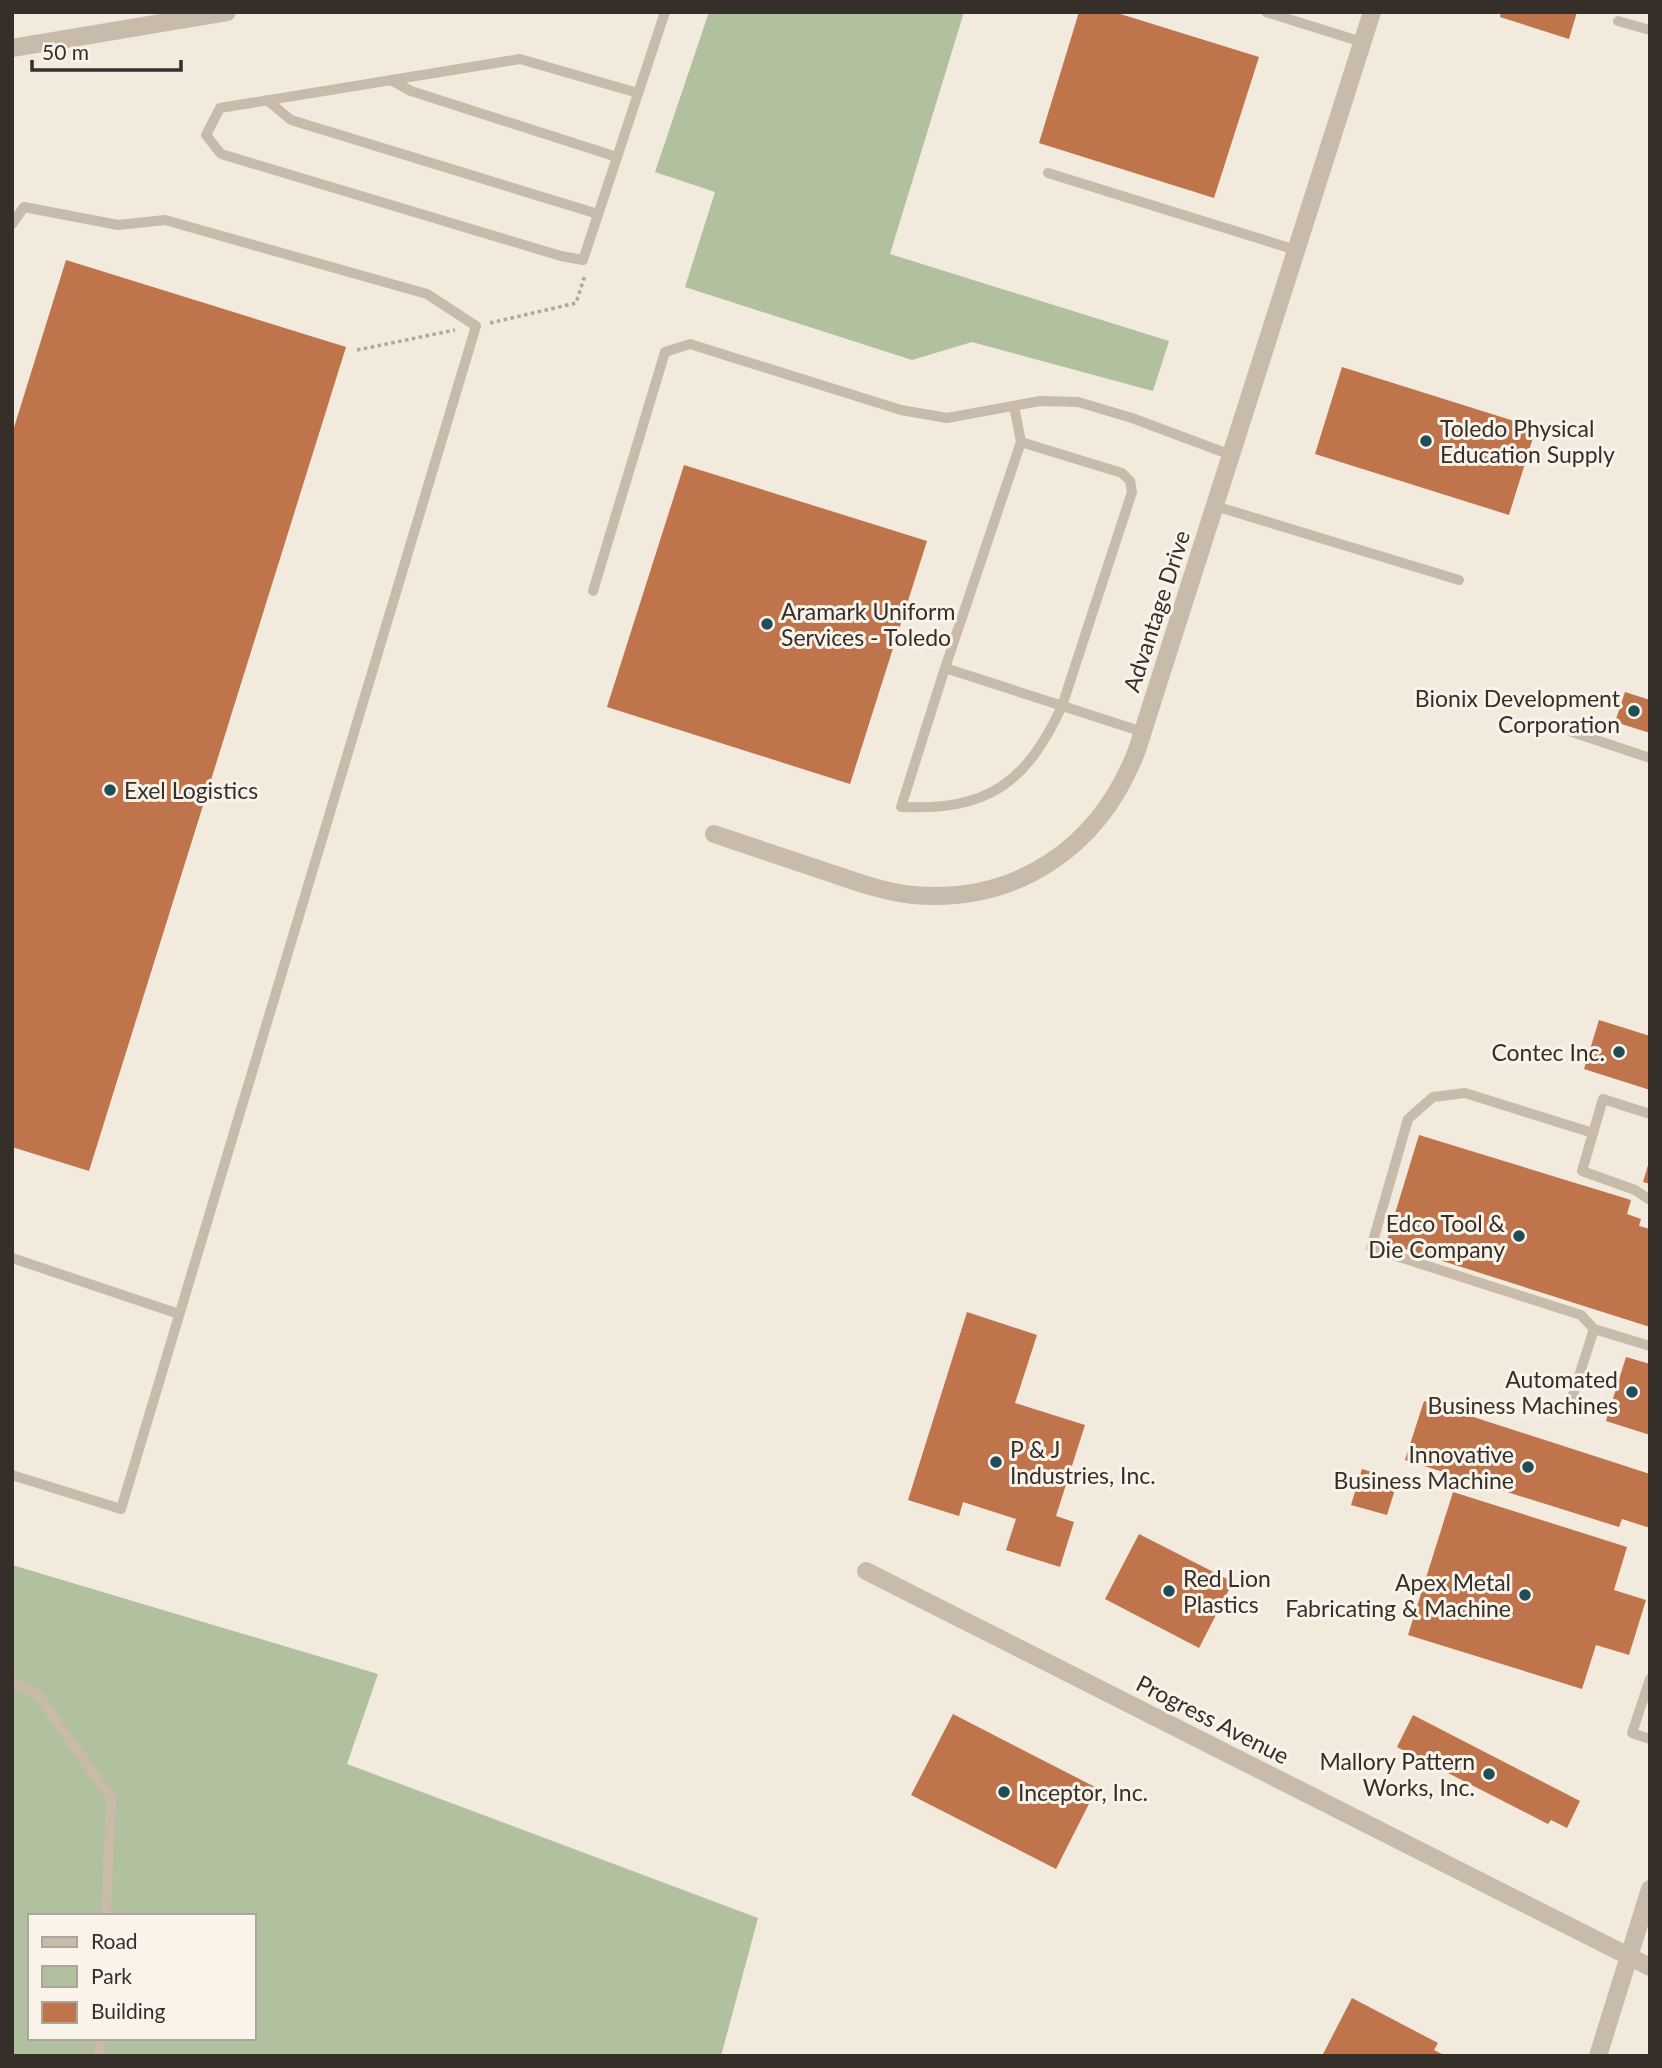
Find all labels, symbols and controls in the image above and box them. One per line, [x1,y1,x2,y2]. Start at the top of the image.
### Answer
scale bar [32,28,180,72]
text: 50 m [42,39,89,64]
place label: Toledo Physical Education Supply [1440,414,1615,468]
marker: Toledo Physical Education Supply [1418,433,1434,449]
street label: Advantage Drive [1117,527,1195,695]
place label: Aramark Uniform Services - Toledo [781,597,955,651]
marker: Aramark Uniform Services - Toledo [759,616,775,632]
place label: Bionix Development Corporation [1415,684,1621,738]
marker: Bionix Development Corporation [1626,703,1642,719]
place label: Exel Logistics [124,776,258,804]
marker: Exel Logistics [102,782,118,798]
place label: Contec Inc. [1491,1038,1605,1066]
marker: Contec Inc. [1611,1044,1627,1060]
place label: Edco Tool & Die Company [1368,1209,1506,1263]
marker: Edco Tool & Die Company [1511,1228,1527,1244]
place label: Automated Business Machines [1428,1365,1618,1419]
marker: Automated Business Machines [1624,1384,1640,1400]
place label: P & J Industries, Inc. [1010,1435,1156,1489]
place label: Innovative Business Machine [1334,1440,1514,1494]
marker: P & J Industries, Inc. [988,1454,1004,1470]
marker: Innovative Business Machine [1520,1459,1536,1475]
place label: Red Lion Plastics [1183,1564,1271,1618]
place label: Apex Metal Fabricating & Machine [1285,1568,1511,1622]
marker: Red Lion Plastics [1161,1583,1177,1599]
marker: Apex Metal Fabricating & Machine [1517,1587,1533,1603]
street label: Progress Avenue [1132,1668,1294,1770]
place label: Mallory Pattern Works, Inc. [1319,1747,1475,1801]
marker: Mallory Pattern Works, Inc. [1481,1766,1497,1782]
place label: Inceptor, Inc. [1018,1778,1148,1806]
marker: Inceptor, Inc. [996,1784,1012,1800]
legend [28,1914,256,2040]
text: Road [91,1928,138,1953]
text: Park [91,1963,132,1988]
text: Building [91,1998,166,2023]

